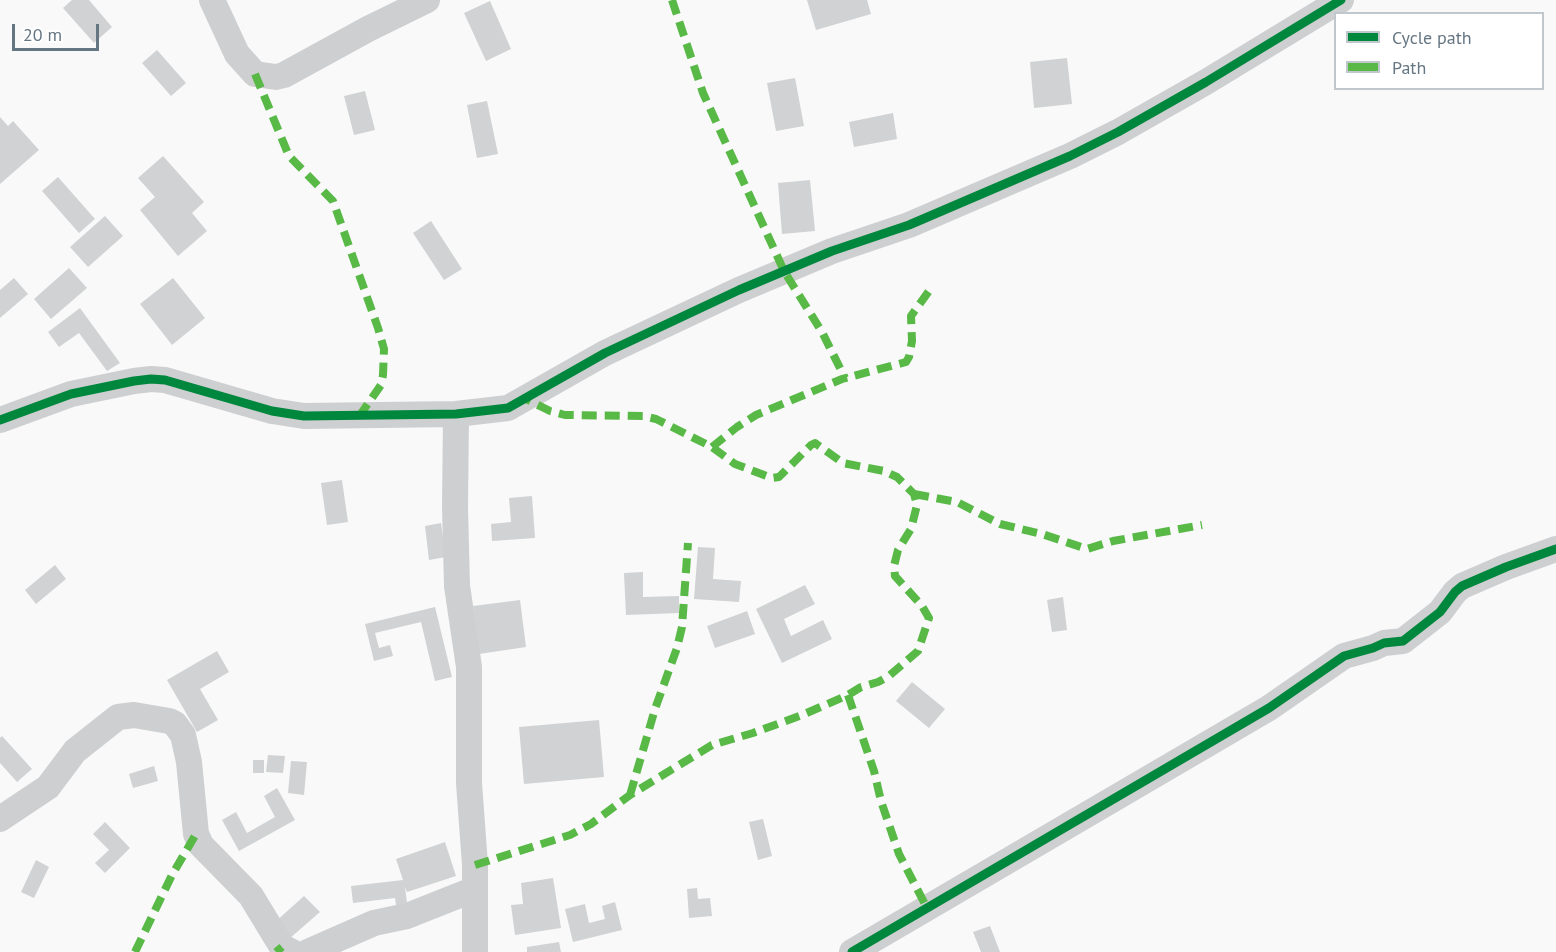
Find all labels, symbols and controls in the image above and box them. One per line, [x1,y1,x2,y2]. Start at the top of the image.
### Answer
scale bar [15,12,102,50]
legend [1334,12,1544,90]
text: 20 m [23,23,62,46]
text: Cycle path [1392,26,1472,49]
text: Path [1392,56,1426,79]

